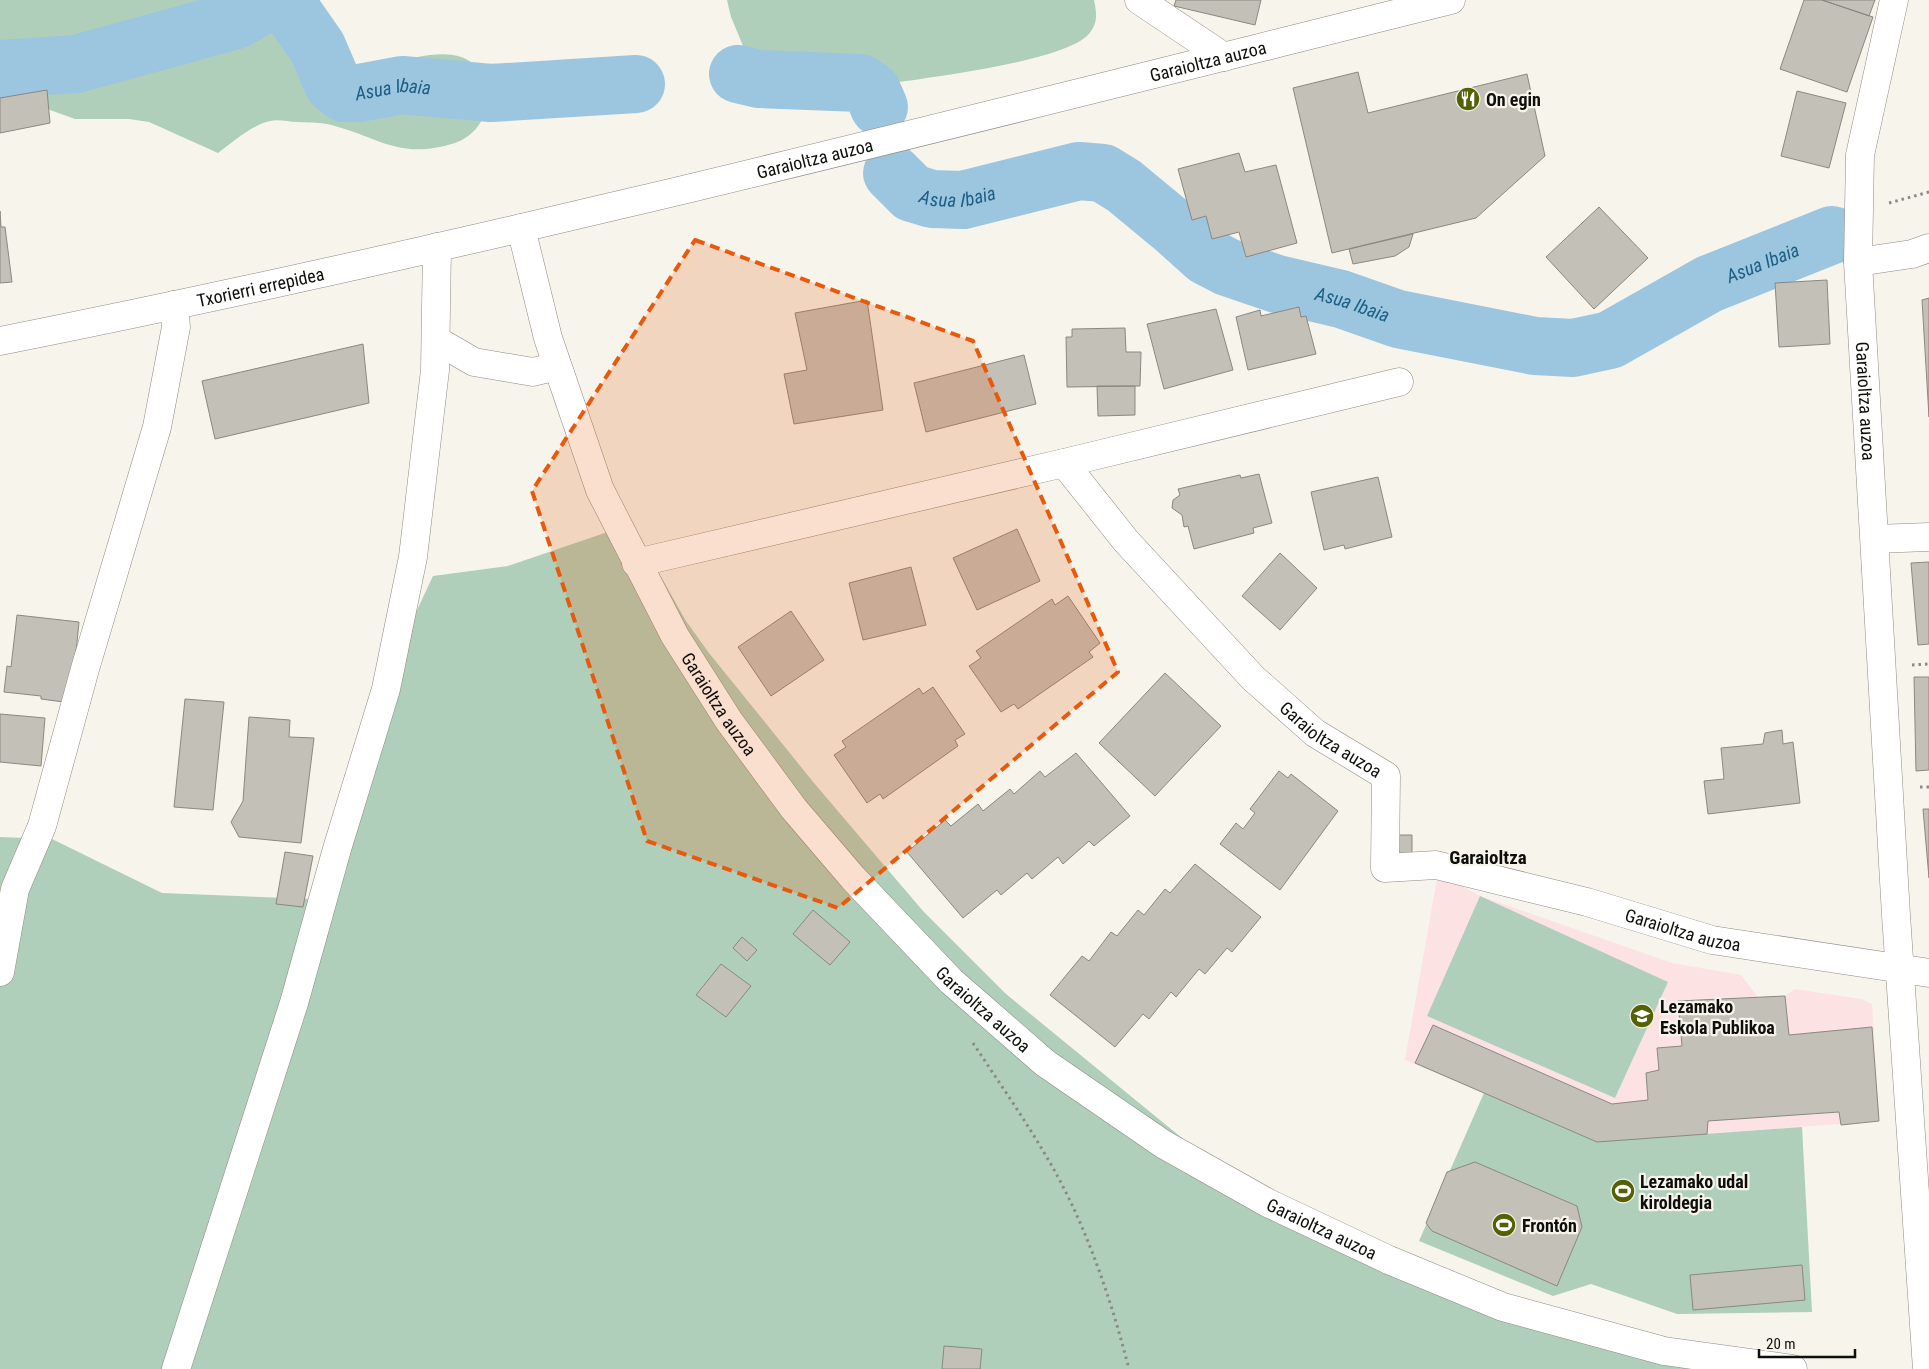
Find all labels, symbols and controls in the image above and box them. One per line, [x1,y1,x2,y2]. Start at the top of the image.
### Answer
street label: Garaioltza auzoa [1147,36,1268,85]
water label: Asua Ibaia [352,73,432,105]
restaurant icon: On egin [1455,86,1481,112]
place label: On egin [1486,89,1541,110]
street label: Garaioltza auzoa [754,134,875,182]
water label: Asua Ibaia [916,181,998,212]
water label: Asua Ibaia [1722,238,1803,288]
street label: Txorierri errepidea [195,263,326,311]
water label: Asua Ibaia [1312,282,1393,327]
street label: Garaioltza auzoa [1852,341,1880,461]
street label: Garaioltza auzoa [678,648,761,759]
street label: Garaioltza auzoa [1276,697,1386,781]
district label: Garaioltza [1449,846,1527,869]
street label: Garaioltza auzoa [1623,904,1742,955]
street label: Garaioltza auzoa [932,962,1035,1056]
place label: Lezamako Eskola Publikoa [1660,996,1775,1038]
school or university icon: Lezamako Eskola Publikoa [1629,1003,1655,1029]
place label: Lezamako udal kiroldegia [1640,1171,1748,1213]
sports icon: Lezamako udal kiroldegia [1610,1178,1636,1204]
street label: Garaioltza auzoa [1264,1194,1380,1263]
sports icon: Frontón [1491,1212,1517,1238]
place label: Frontón [1522,1215,1577,1236]
scale bar [1759,1326,1855,1358]
text: 20 m [1766,1335,1796,1353]

